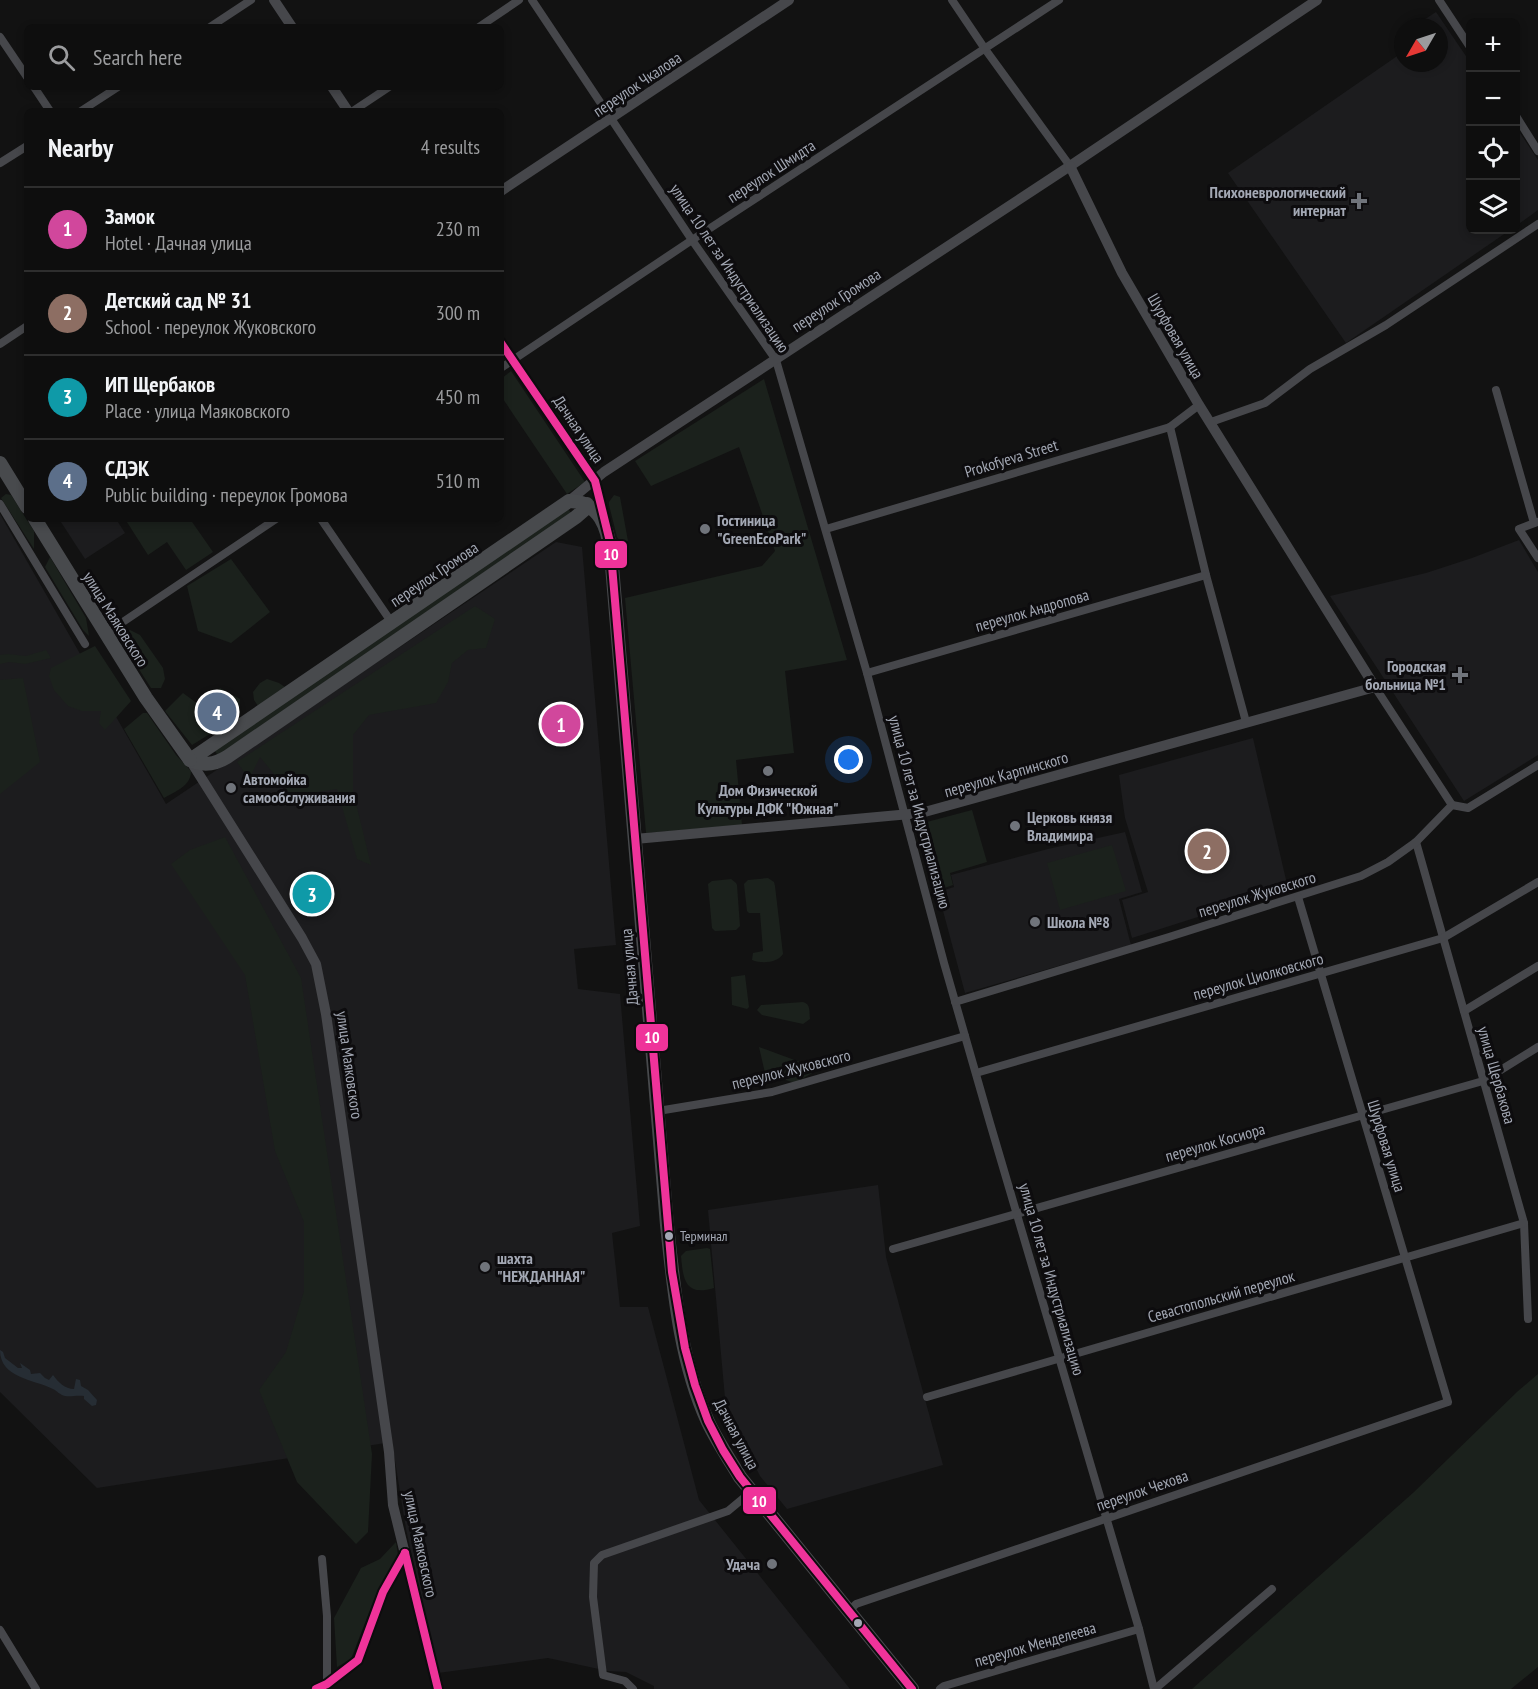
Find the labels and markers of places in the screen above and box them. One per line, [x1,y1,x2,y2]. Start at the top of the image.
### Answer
place label: Психоневрологический интернат [1210,182,1346,220]
marker: Психоневрологический интернат [1350,192,1368,210]
place label: Гостиница "GreenEcoPark" [717,510,806,548]
marker: Гостиница "GreenEcoPark" [698,522,712,536]
place label: Городская больница №1 [1365,656,1446,694]
marker: Городская больница №1 [1451,666,1469,684]
pin: 4 [198,690,236,734]
pin: 1 [542,702,580,746]
marker: Дом Физической Культуры ДФК "Южная" [761,764,775,778]
place label: Автомойка самообслуживания [242,769,356,807]
place label: Дом Физической Культуры ДФК "Южная" [697,780,839,818]
marker: Автомойка самообслуживания [224,781,238,795]
place label: Церковь князя Владимира [1027,807,1113,845]
marker: Церковь князя Владимира [1008,819,1022,833]
pin: 2 [1188,828,1226,874]
pin: 3 [292,872,332,916]
place label: Школа №8 [1047,912,1110,932]
marker: Школа №8 [1028,915,1042,929]
place label: Терминал [680,1227,728,1245]
marker: Терминал [663,1230,675,1242]
place label: шахта "НЕЖДАННАЯ" [497,1248,585,1286]
marker: шахта "НЕЖДАННАЯ" [478,1260,492,1274]
place label: Удача [725,1554,760,1574]
marker: Удача [765,1557,779,1571]
unlabelled marker [852,1617,864,1629]

